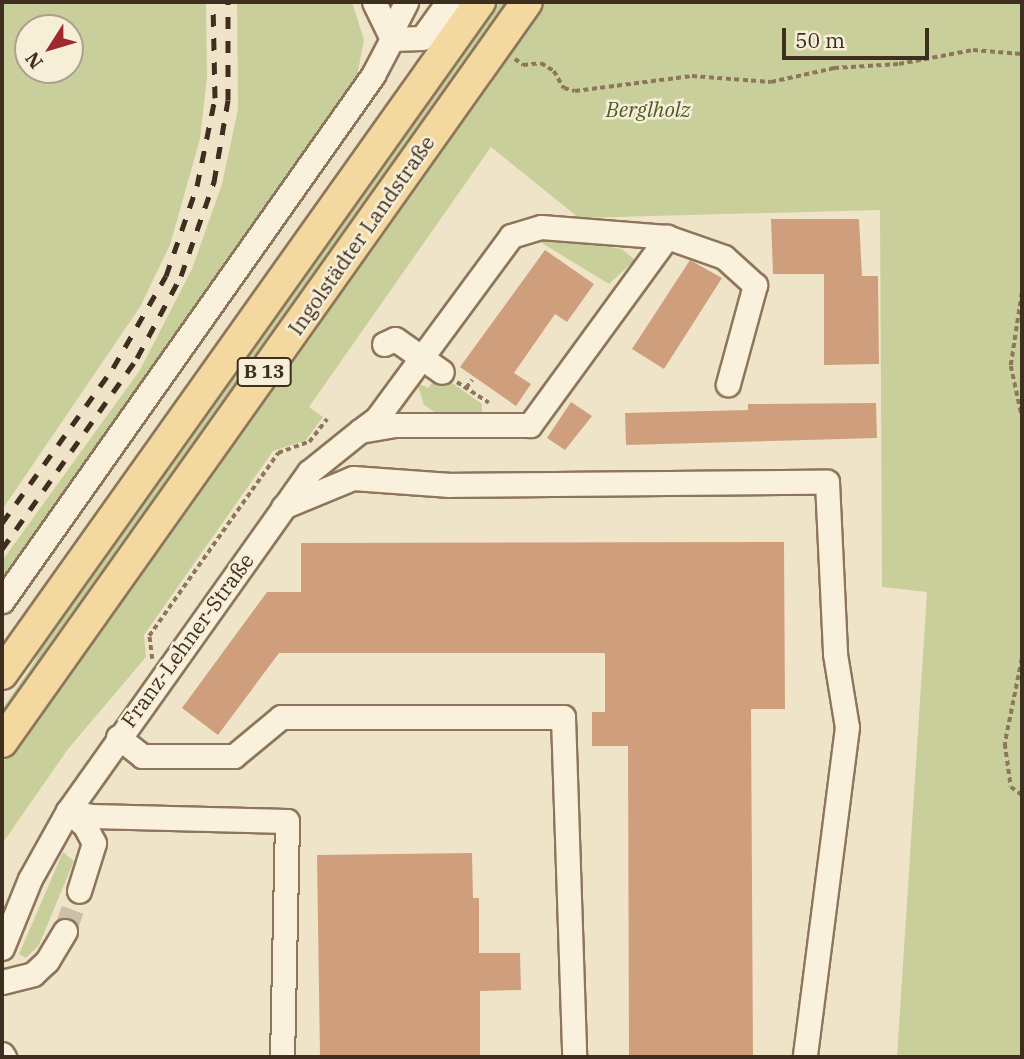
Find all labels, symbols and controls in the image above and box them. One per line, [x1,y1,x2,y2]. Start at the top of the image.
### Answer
north arrow [14,14,84,84]
scale bar [786,14,933,58]
text: 50 m [795,26,845,54]
text: N [20,47,48,74]
park label: Berglholz [606,96,690,122]
street label: Ingolstädter Landstraße [282,130,440,340]
road number: B 13 [236,356,292,388]
street label: Franz-Lehner-Straße [115,548,259,732]

